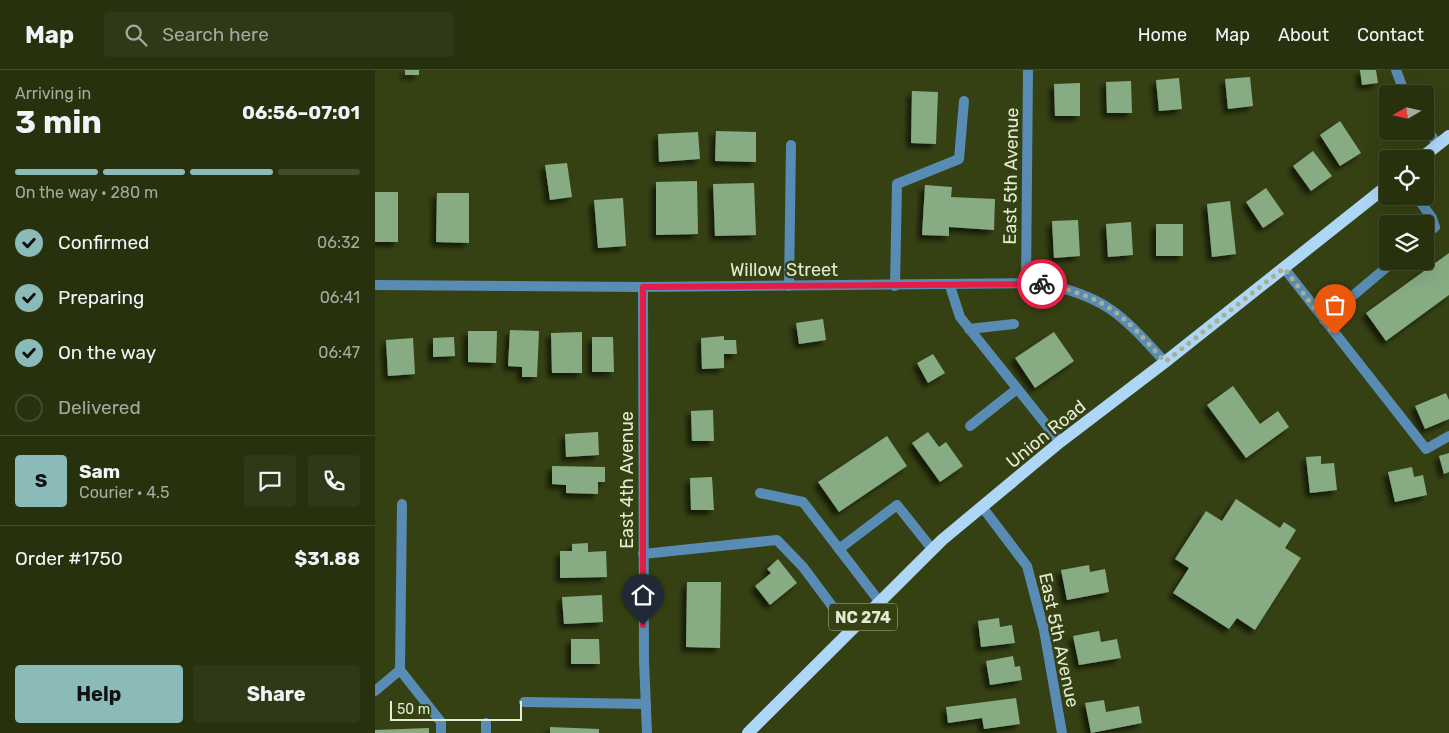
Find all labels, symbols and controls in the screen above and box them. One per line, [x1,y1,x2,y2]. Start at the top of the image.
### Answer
search box [104,12,454,57]
text: Map [25,21,74,49]
icon: search [122,21,150,49]
text: Search here [162,23,269,46]
text: Home [1138,24,1187,46]
text: Map [1215,24,1250,46]
text: About [1278,24,1329,46]
text: Contact [1357,24,1424,46]
text: Arriving in [15,84,91,103]
north arrow [1379,85,1434,140]
map controls [1379,85,1434,270]
text: 06:56–07:01 [242,101,360,124]
text: 3 min [15,103,102,141]
street label: East 5th Avenue [999,107,1023,245]
button: locate [1379,150,1434,205]
text: On the way · 280 m [15,183,158,202]
button: layers [1379,215,1434,270]
icon: check [15,229,43,257]
text: Confirmed [58,231,149,254]
text: 06:32 [317,233,360,252]
street label: Willow Street [730,259,838,281]
courier [1017,259,1067,309]
icon: bike [1028,270,1056,298]
icon: check [15,284,43,312]
pin [1314,284,1356,335]
text: Preparing [58,286,144,309]
text: 06:41 [320,288,360,307]
icon: bag [1321,291,1349,319]
icon: check [15,339,43,367]
text: On the way [58,341,156,364]
text: 06:47 [318,343,360,362]
street label: Union Road [1002,395,1090,473]
text: Delivered [58,396,141,419]
street label: East 4th Avenue [616,411,638,549]
button: chat [244,455,296,507]
button: phone [308,455,360,507]
text: Sam [79,460,120,483]
text: S [35,469,47,492]
text: Courier · 4.5 [79,483,169,502]
text: Order #1750 [15,547,123,570]
text: $31.88 [295,547,360,570]
street label: East 5th Avenue [1034,571,1084,709]
pin [622,574,664,625]
icon: home [629,581,657,609]
road number: NC 274 [829,604,897,630]
button: Help [15,665,183,723]
button: Share [193,665,360,723]
scale bar [390,698,523,721]
text: 50 m [397,701,430,718]

